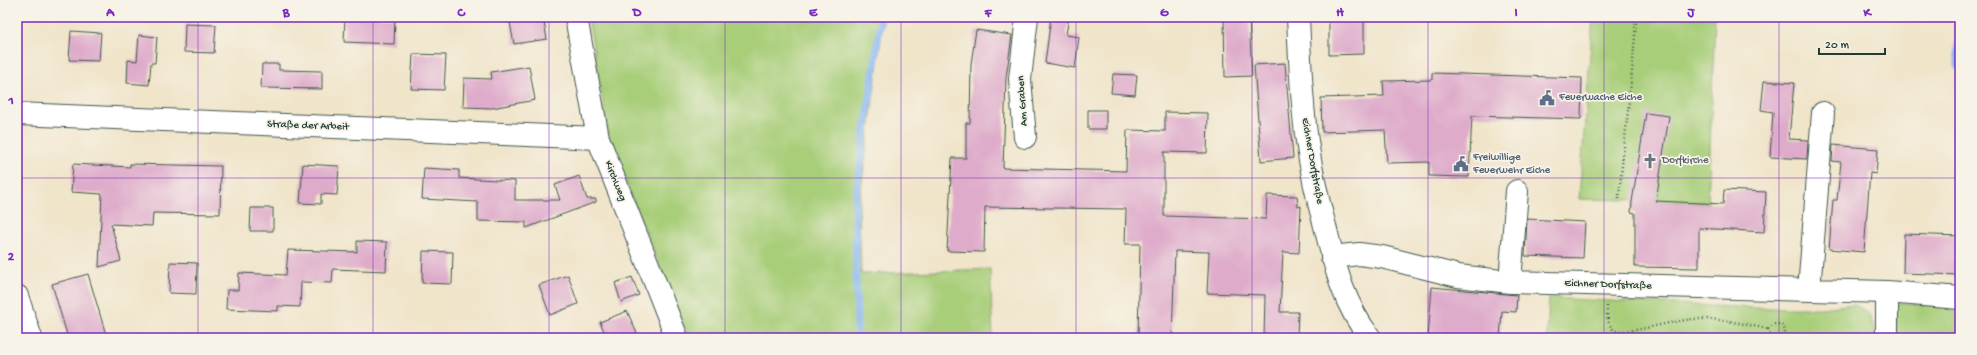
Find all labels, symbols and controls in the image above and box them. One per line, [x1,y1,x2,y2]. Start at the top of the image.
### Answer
text: A [105,6,115,21]
text: B [282,6,291,21]
text: C [456,6,466,21]
text: D [632,6,642,21]
text: E [809,6,818,21]
text: F [984,6,993,21]
text: G [1160,6,1169,21]
text: H [1336,6,1344,21]
text: I [1514,6,1518,21]
text: J [1687,6,1696,21]
text: K [1862,6,1872,21]
scale bar [1819,30,1885,56]
text: 20 m [1825,39,1850,53]
street label: Am Graben [1015,75,1031,127]
public building icon: Feuerwache Eiche [1538,89,1556,107]
place label: Feuerwache Eiche [1558,92,1642,104]
text: 1 [7,94,14,109]
street label: Eichner Dorfstraße [1299,117,1327,205]
street label: Straße der Arbeit [267,119,351,133]
place label: Freiwillige Feuerwehr Eiche [1472,152,1551,177]
church icon: Dorfkirche [1641,152,1659,170]
place label: Dorfkirche [1661,154,1709,167]
public building icon: Freiwillige Feuerwehr Eiche [1452,155,1470,173]
street label: Kirchweg [601,159,629,203]
text: 2 [8,250,15,265]
street label: Eichner Dorfstraße [1564,276,1652,293]

